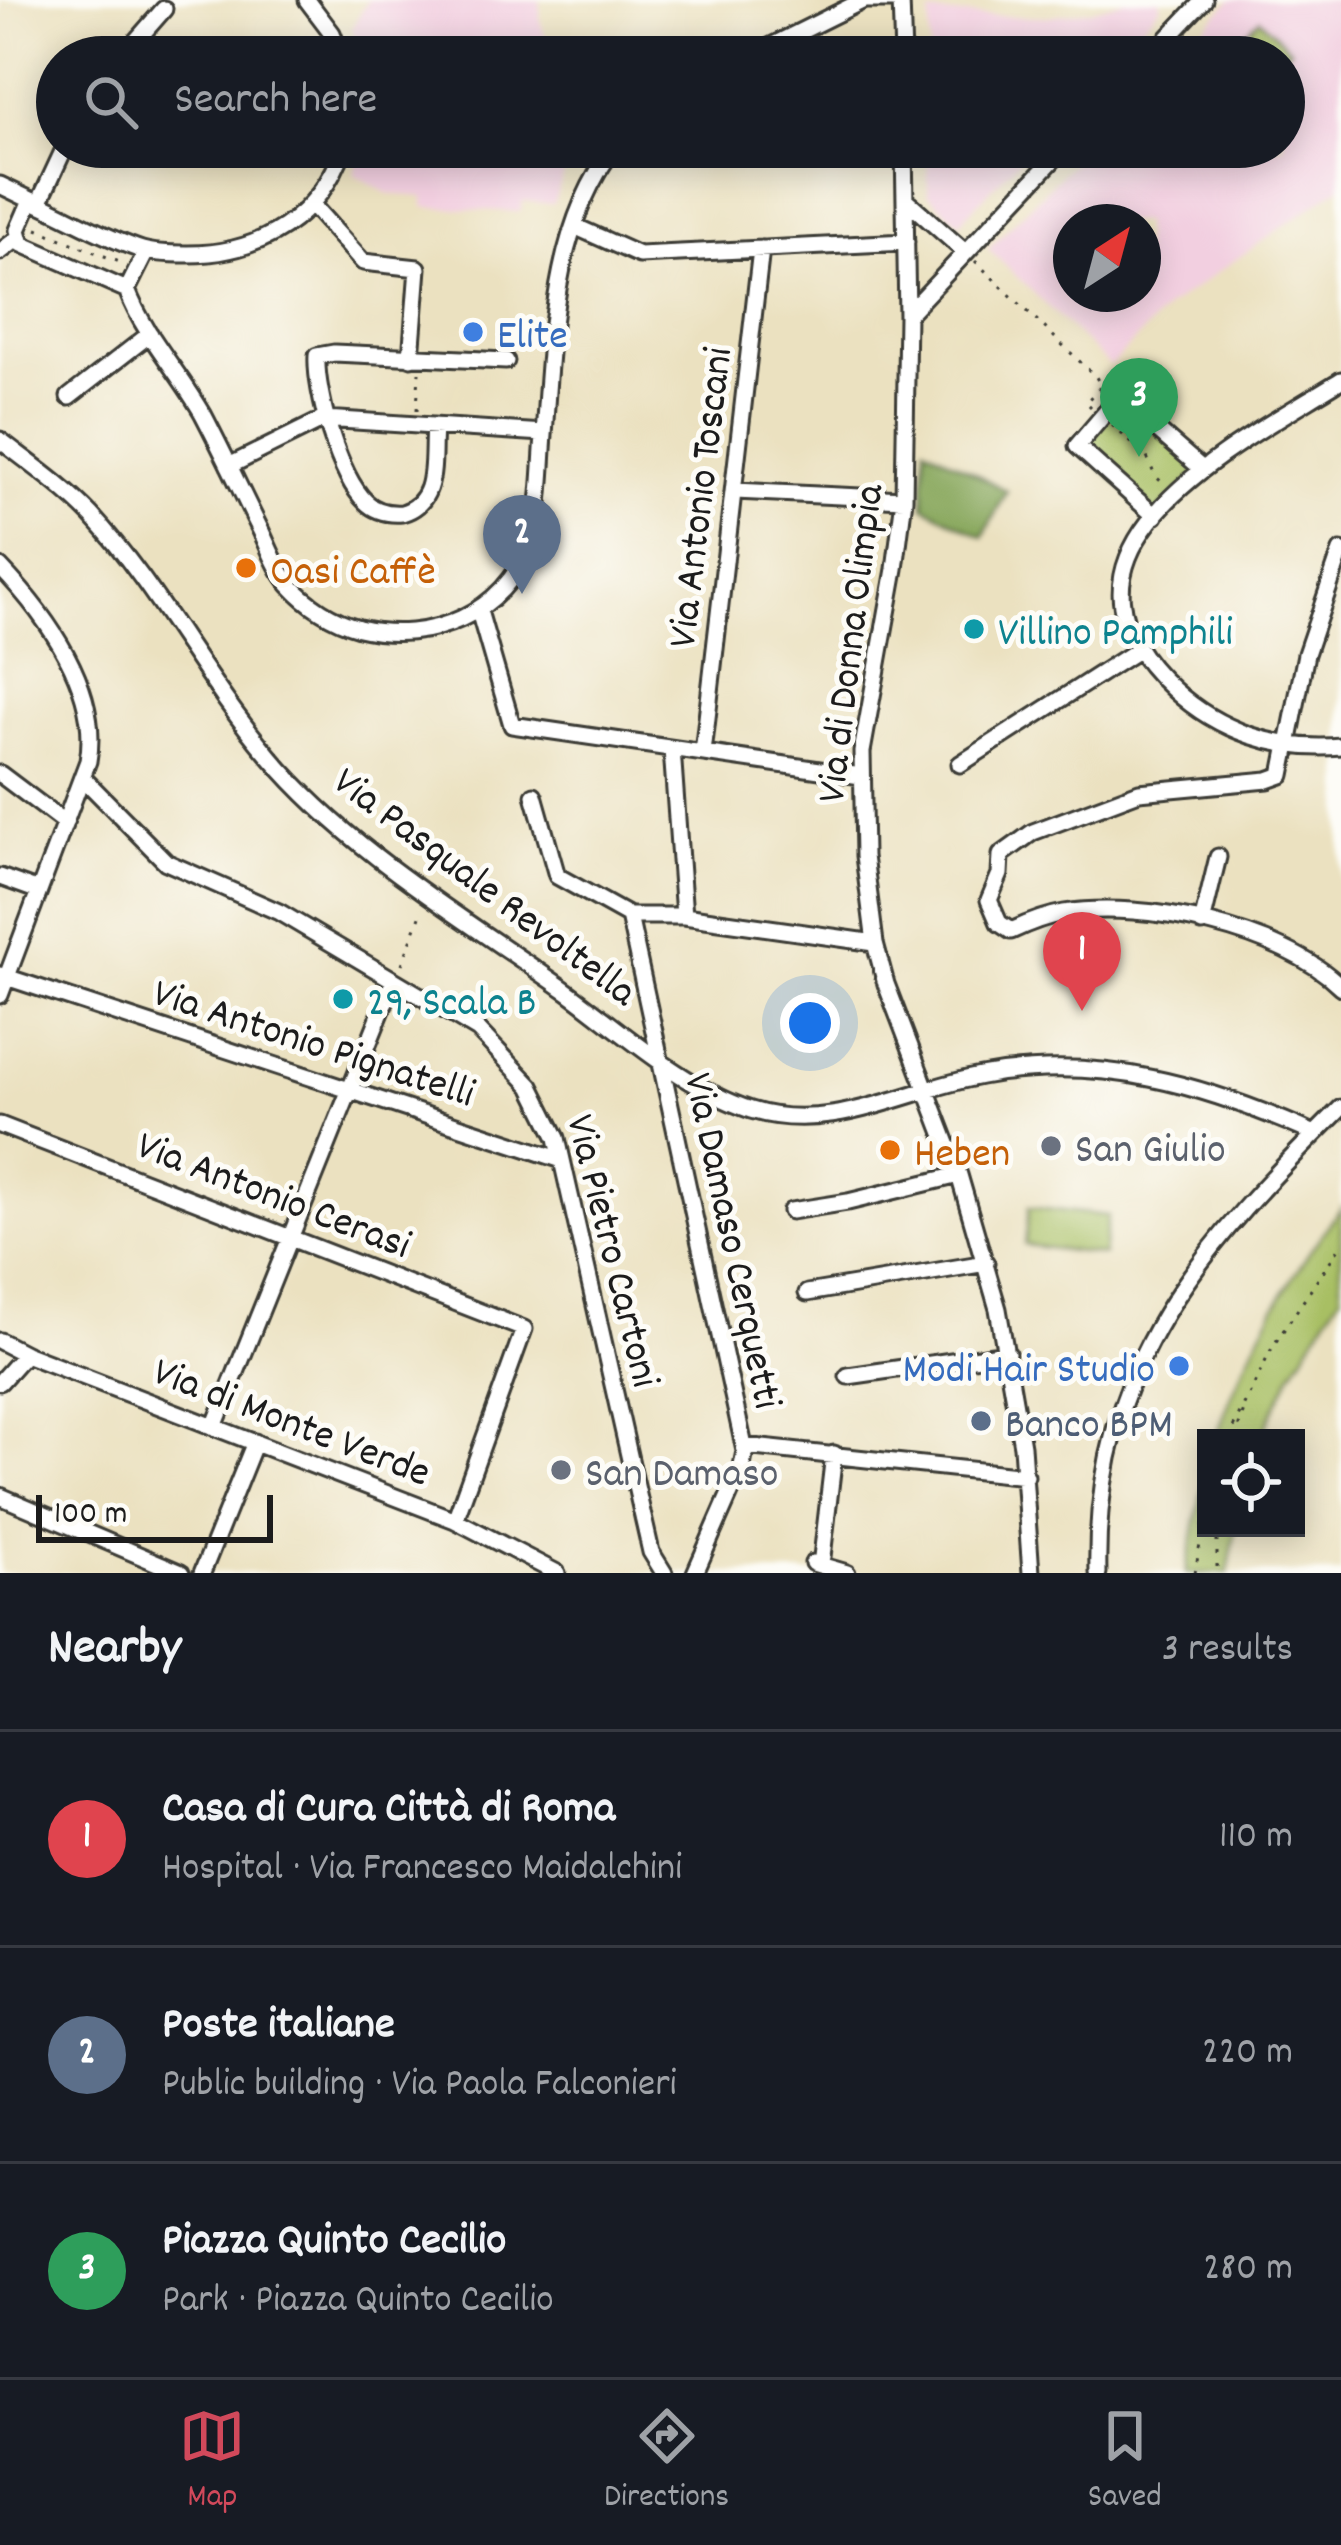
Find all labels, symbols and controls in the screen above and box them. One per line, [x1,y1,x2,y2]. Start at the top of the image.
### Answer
search box [36,36,1305,168]
icon: search [78,69,144,135]
text: Search here [174,70,377,134]
north arrow [1053,204,1161,312]
place label: Elite [497,309,568,369]
marker: Elite [460,319,486,345]
street label: Via Antonio Toscani [656,344,752,651]
pin: 3 [1100,358,1178,457]
street label: Via di Donna Olimpia [805,480,903,806]
pin: 2 [483,495,561,594]
place label: Oasi Caffè [270,545,436,605]
marker: Oasi Caffè [233,555,259,581]
place label: Villino Pamphili [998,606,1233,666]
marker: Villino Pamphili [961,616,987,642]
street label: Via Pasquale Revoltella [318,755,648,1025]
pin: 1 [1043,912,1121,1011]
street label: Via Antonio Pignatelli [144,966,481,1127]
place label: 29, Scala B [367,976,537,1036]
marker: 29, Scala B [330,986,356,1012]
your location [780,993,840,1053]
street label: Via Damaso Cerquetti [664,1068,794,1415]
street label: Via Pietro Cartoni [546,1109,672,1394]
street label: Via Antonio Cerasi [127,1119,418,1278]
place label: San Giulio [1075,1123,1226,1183]
place label: Heben [914,1127,1010,1187]
marker: San Giulio [1038,1133,1064,1159]
marker: Heben [877,1137,903,1163]
place label: Modi Hair Studio [902,1343,1155,1403]
street label: Via di Monte Verde [143,1345,438,1506]
marker: Modi Hair Studio [1166,1353,1192,1379]
place label: Banco BPM [1005,1398,1173,1458]
marker: Banco BPM [968,1408,994,1434]
map controls [1197,1429,1305,1537]
button: locate [1197,1429,1305,1537]
place label: San Damaso [585,1447,779,1507]
marker: San Damaso [548,1457,574,1483]
scale bar [36,1489,273,1542]
text: 100 m [54,1492,127,1539]
text: Nearby [48,1615,181,1687]
text: 3 results [1162,1624,1293,1679]
text: Casa di Cura Città di Roma [162,1779,615,1843]
text: 1 [83,1811,91,1866]
text: 110 m [1219,1811,1293,1866]
text: Hospital · Via Francesco Maidalchini [162,1843,682,1898]
text: Poste italiane [162,1995,395,2059]
text: 2 [78,2027,96,2082]
text: 220 m [1202,2027,1293,2082]
text: Public building · Via Paola Falconieri [162,2059,677,2114]
text: Piazza Quinto Cecilio [162,2211,506,2275]
text: 3 [78,2243,96,2298]
text: 280 m [1203,2243,1293,2298]
text: Park · Piazza Quinto Cecilio [162,2275,554,2330]
tab: Map [179,2403,245,2522]
tab: Directions [604,2403,729,2522]
tab: Saved [1088,2403,1162,2522]

